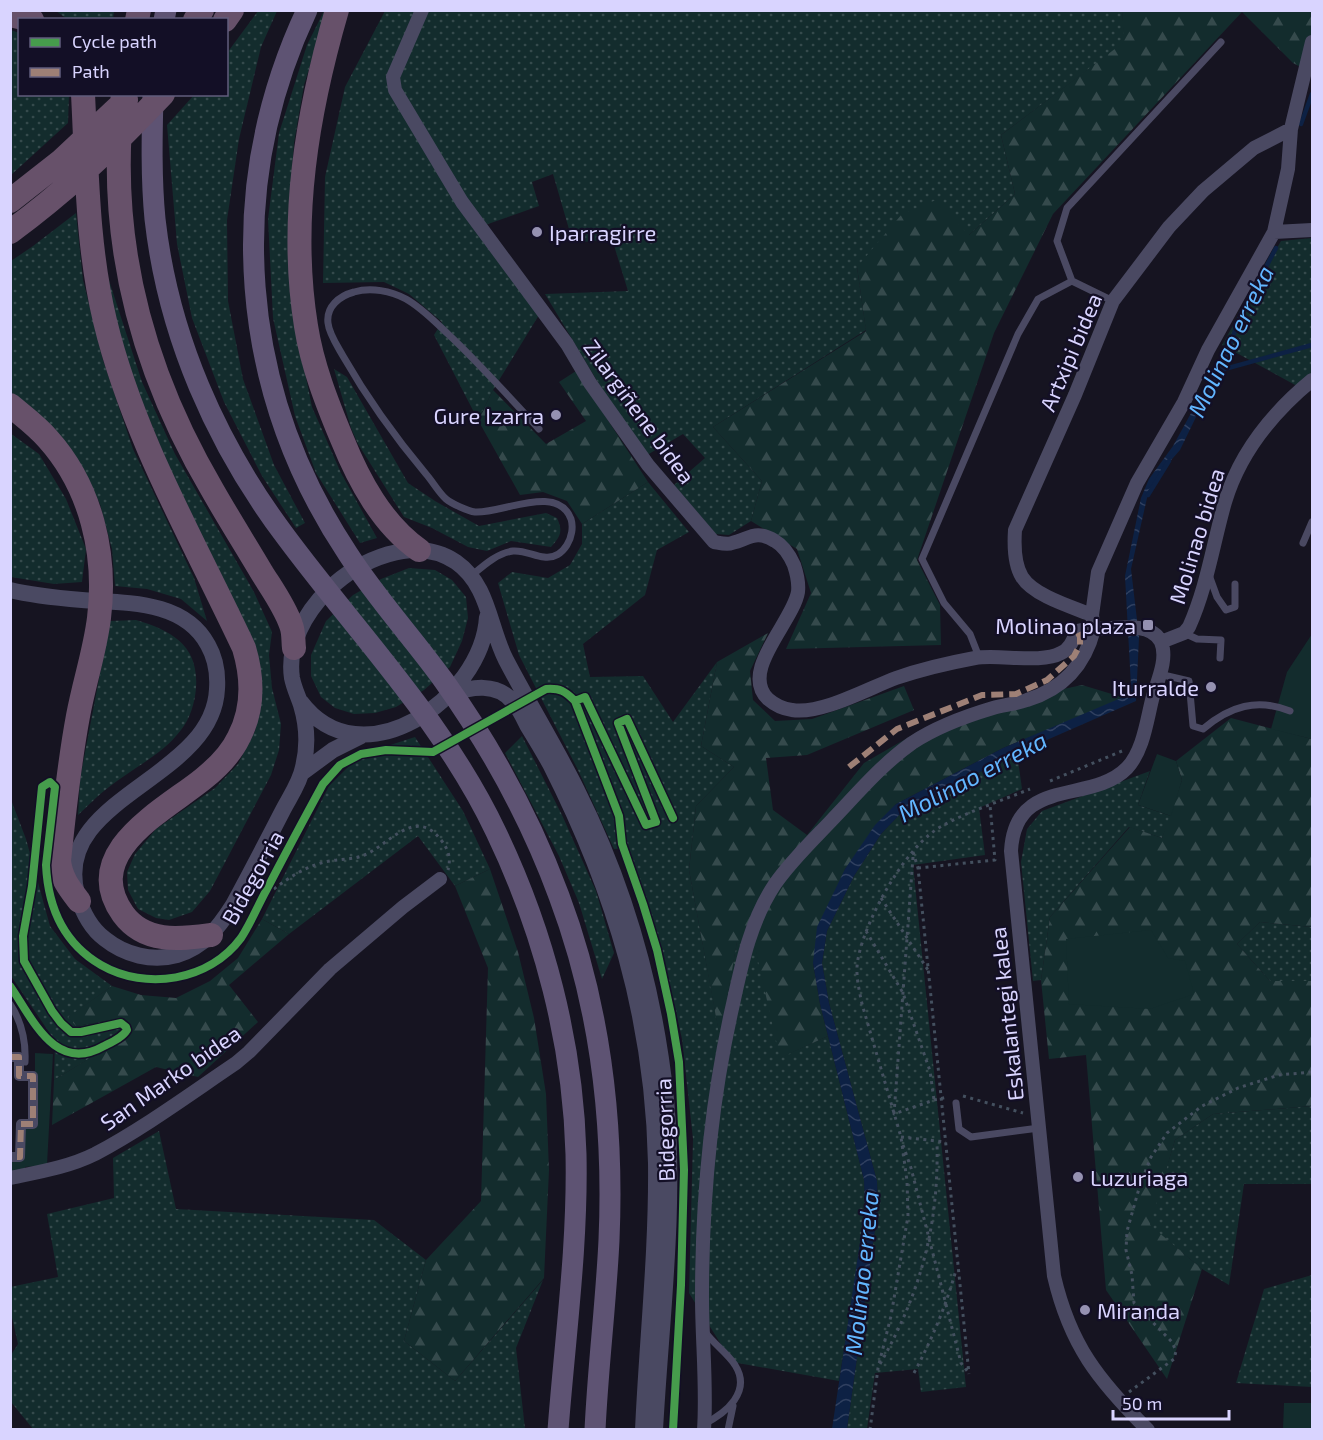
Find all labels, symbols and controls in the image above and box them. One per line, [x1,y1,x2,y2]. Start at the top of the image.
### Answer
legend [18,18,228,96]
text: Cycle path [72,30,157,52]
text: Path [72,60,110,82]
place label: Iparragirre [549,219,656,245]
marker: Iparragirre [530,225,544,239]
water label: Molinao erreka [1181,261,1279,421]
street label: Artxipi bidea [1033,289,1107,415]
street label: Zilargiñene bidea [579,334,701,488]
place label: Gure Izarra [434,402,544,428]
marker: Gure Izarra [549,408,563,422]
street label: Molinao bidea [1163,465,1229,607]
place label: Molinao plaza [995,612,1136,638]
marker: Molinao plaza [1141,618,1155,632]
place label: Iturralde [1112,674,1199,700]
marker: Iturralde [1204,680,1218,694]
water label: Molinao erreka [892,725,1052,827]
street label: Bidegorria [216,825,288,929]
street label: Eskalantegi kalea [984,926,1028,1102]
street label: San Marko bidea [95,1019,245,1135]
street label: Bidegorria [649,1078,679,1182]
place label: Luzuriaga [1090,1164,1188,1190]
marker: Luzuriaga [1071,1170,1085,1184]
water label: Molinao erreka [838,1190,884,1356]
place label: Miranda [1097,1297,1180,1323]
marker: Miranda [1078,1303,1092,1317]
scale bar [1113,1383,1228,1421]
text: 50 m [1122,1392,1162,1414]

